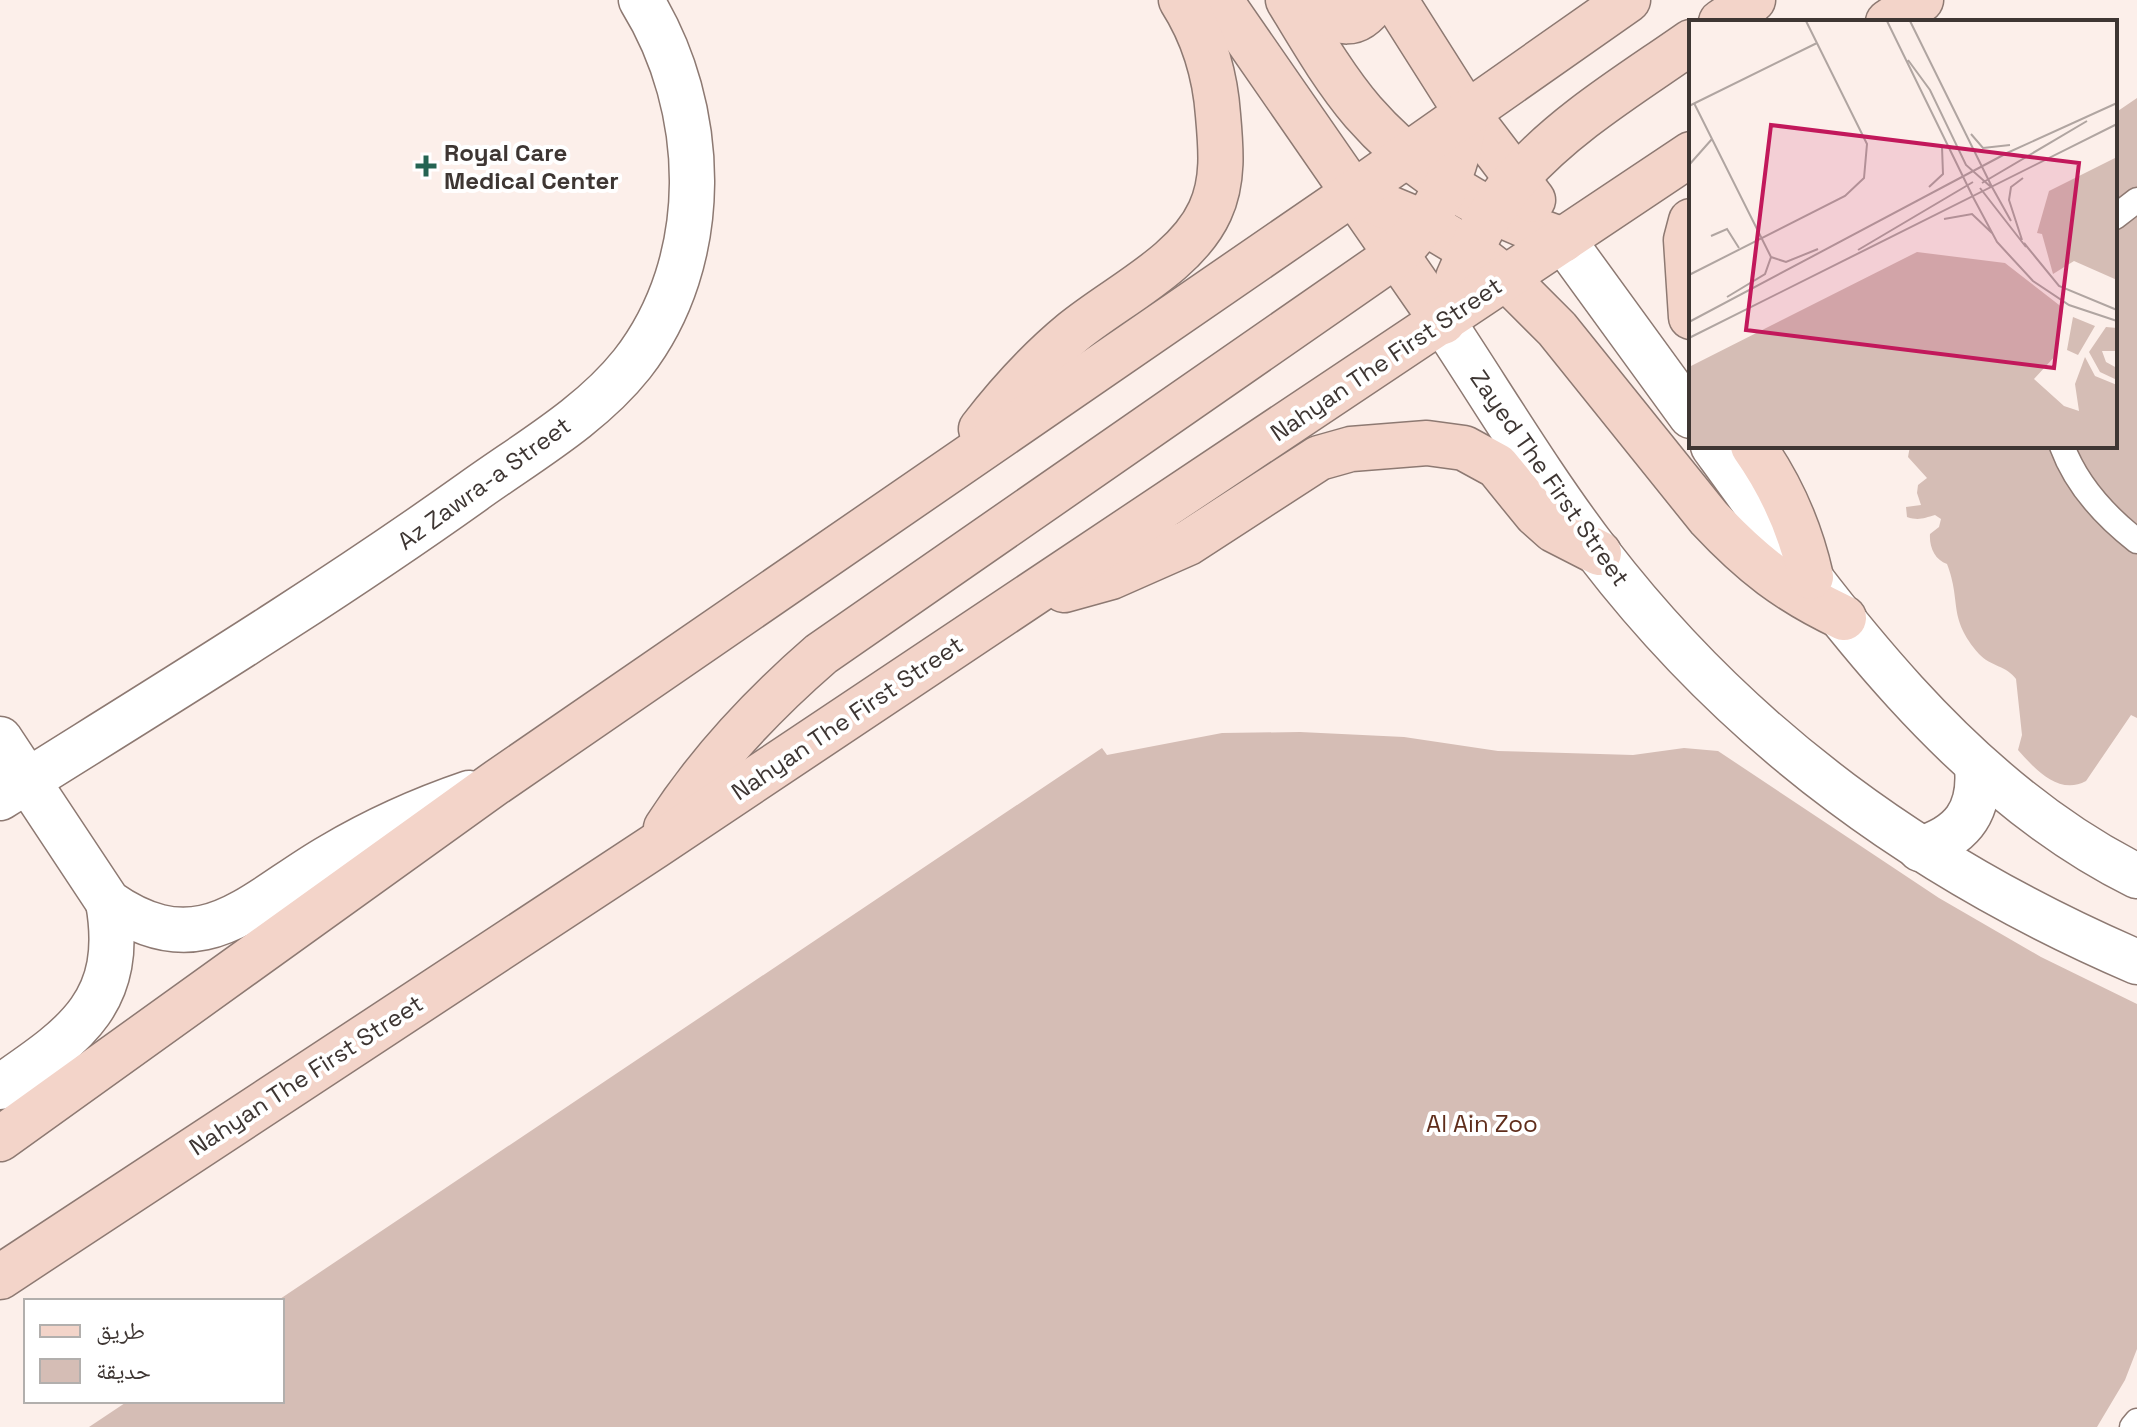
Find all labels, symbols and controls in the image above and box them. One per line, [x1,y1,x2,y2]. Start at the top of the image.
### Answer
inset map [1689,20,2117,448]
place label: Royal Care Medical Center [444,137,619,196]
marker: Royal Care Medical Center [415,155,437,177]
street label: Nahyan The First Street [1264,270,1508,448]
street label: Zayed The First Street [1464,364,1636,592]
street label: Az Zawra-a Street [391,410,577,556]
street label: Nahyan The First Street [725,629,969,807]
street label: Nahyan The First Street [183,988,429,1162]
park label: Al Ain Zoo [1426,1108,1538,1139]
legend [24,1299,284,1403]
text: طريق [96,1315,145,1346]
text: حديقة [96,1355,151,1386]

